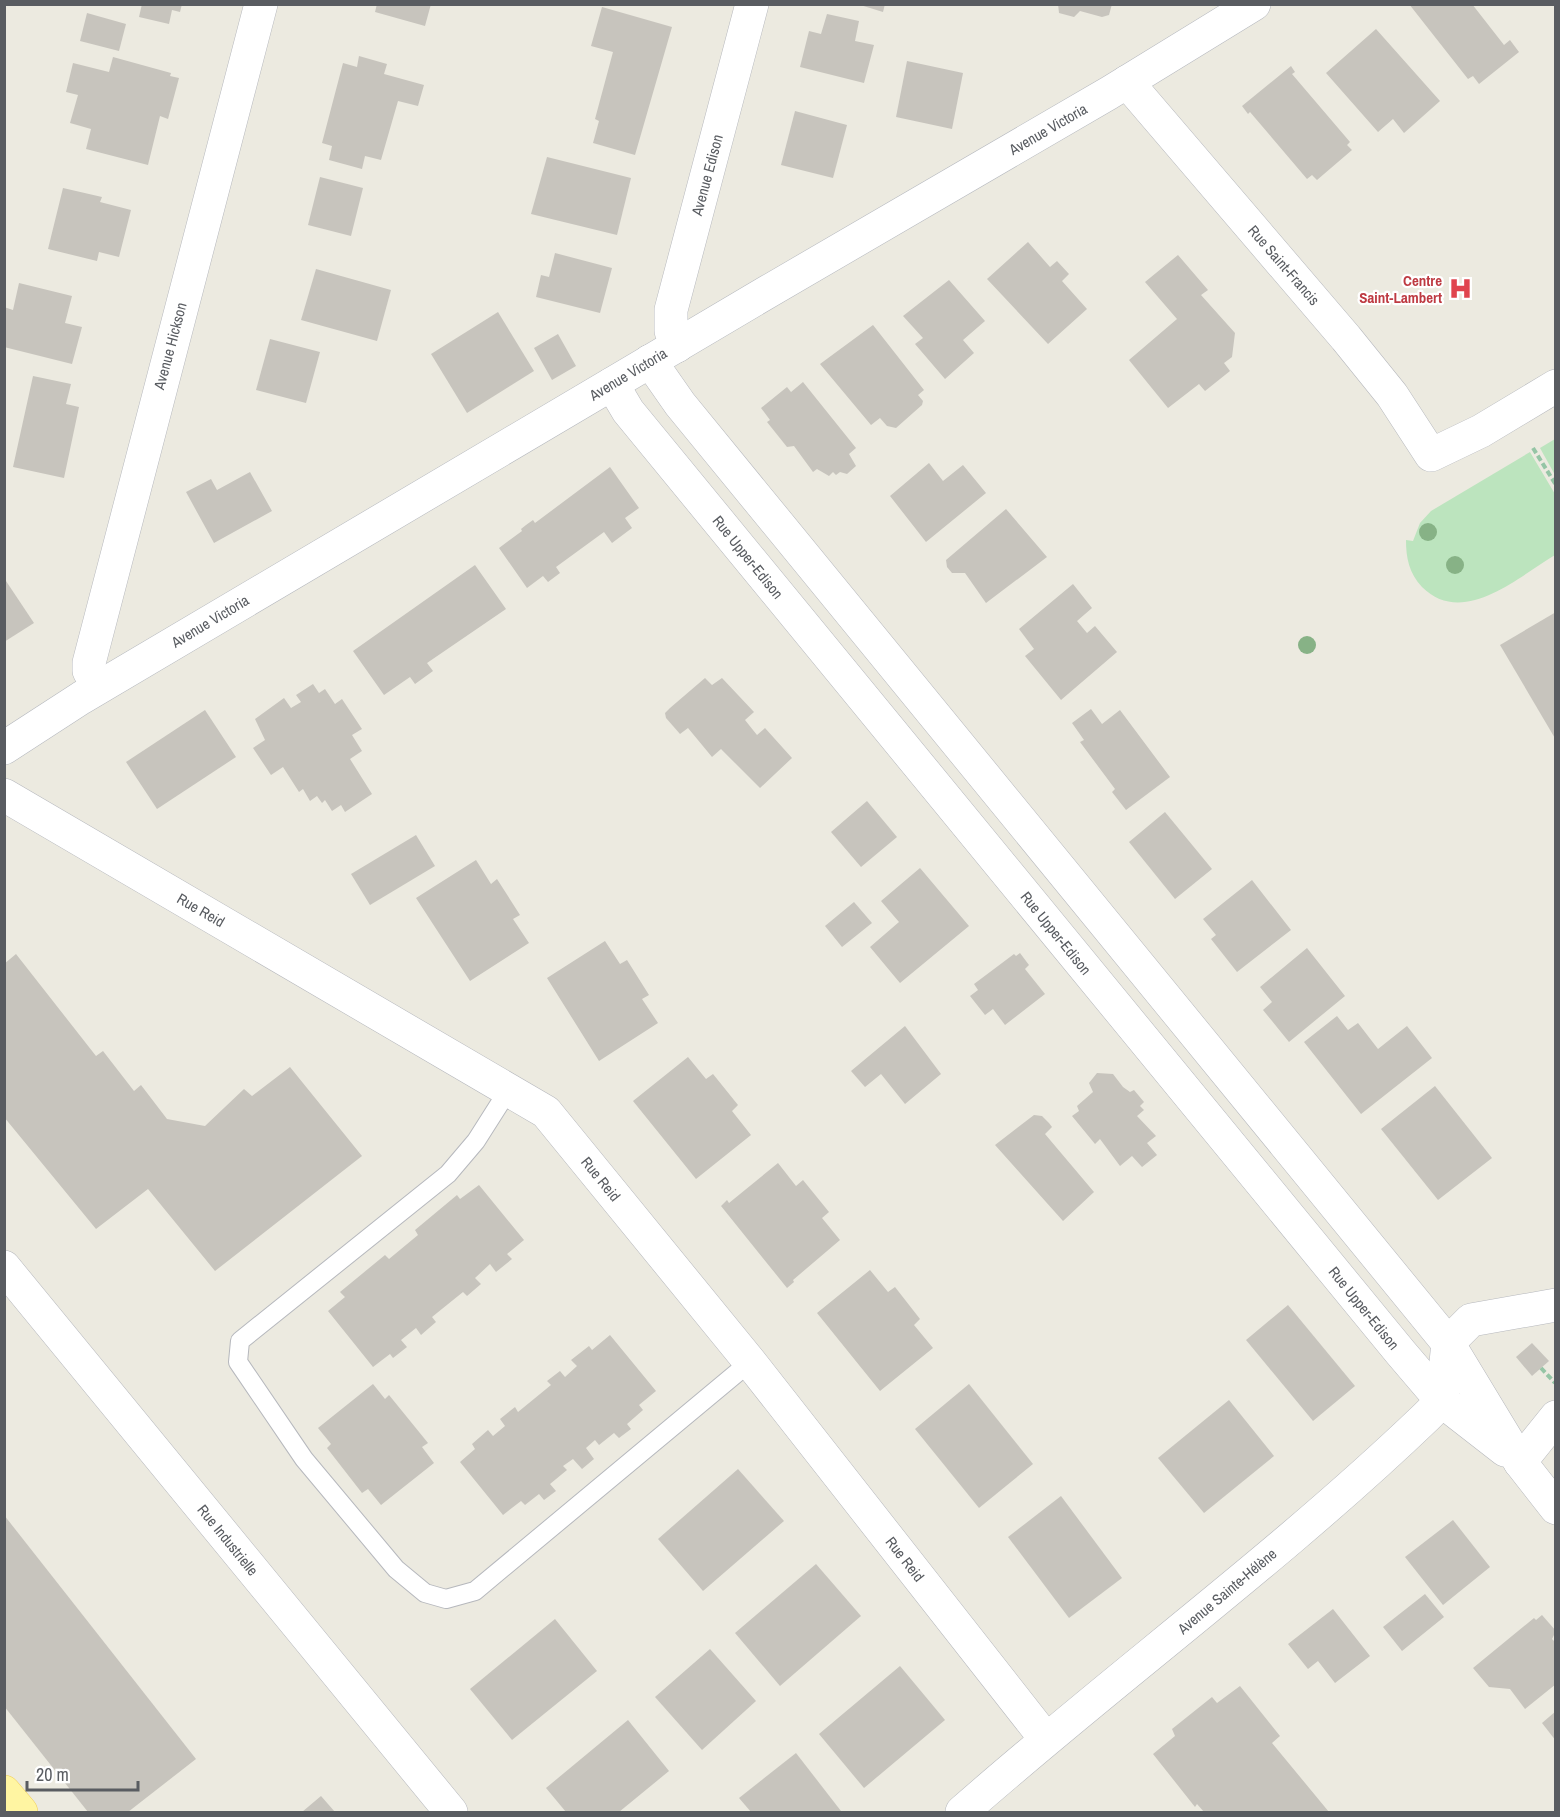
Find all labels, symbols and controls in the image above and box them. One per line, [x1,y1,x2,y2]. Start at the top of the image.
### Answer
street label: Avenue Victoria [1004,98,1091,160]
street label: Avenue Edison [686,132,728,219]
street label: Rue Saint-Francis [1243,220,1325,310]
place label: Centre Saint-Lambert [1359,270,1442,308]
hospital icon: Centre Saint-Lambert [1447,276,1473,302]
street label: Avenue Hickson [148,300,192,393]
street label: Avenue Victoria [584,342,671,406]
street label: Rue Upper-Edison [708,511,788,603]
street label: Avenue Victoria [166,589,253,653]
street label: Rue Upper-Edison [1016,887,1096,979]
street label: Rue Reid [173,888,229,932]
street label: Rue Reid [576,1152,626,1206]
street label: Rue Upper-Edison [1324,1262,1404,1354]
street label: Rue Industrielle [193,1500,263,1580]
street label: Rue Reid [881,1532,929,1586]
street label: Avenue Sainte-Hélène [1172,1543,1281,1639]
scale bar [27,1754,138,1792]
text: 20 m [36,1762,69,1787]

